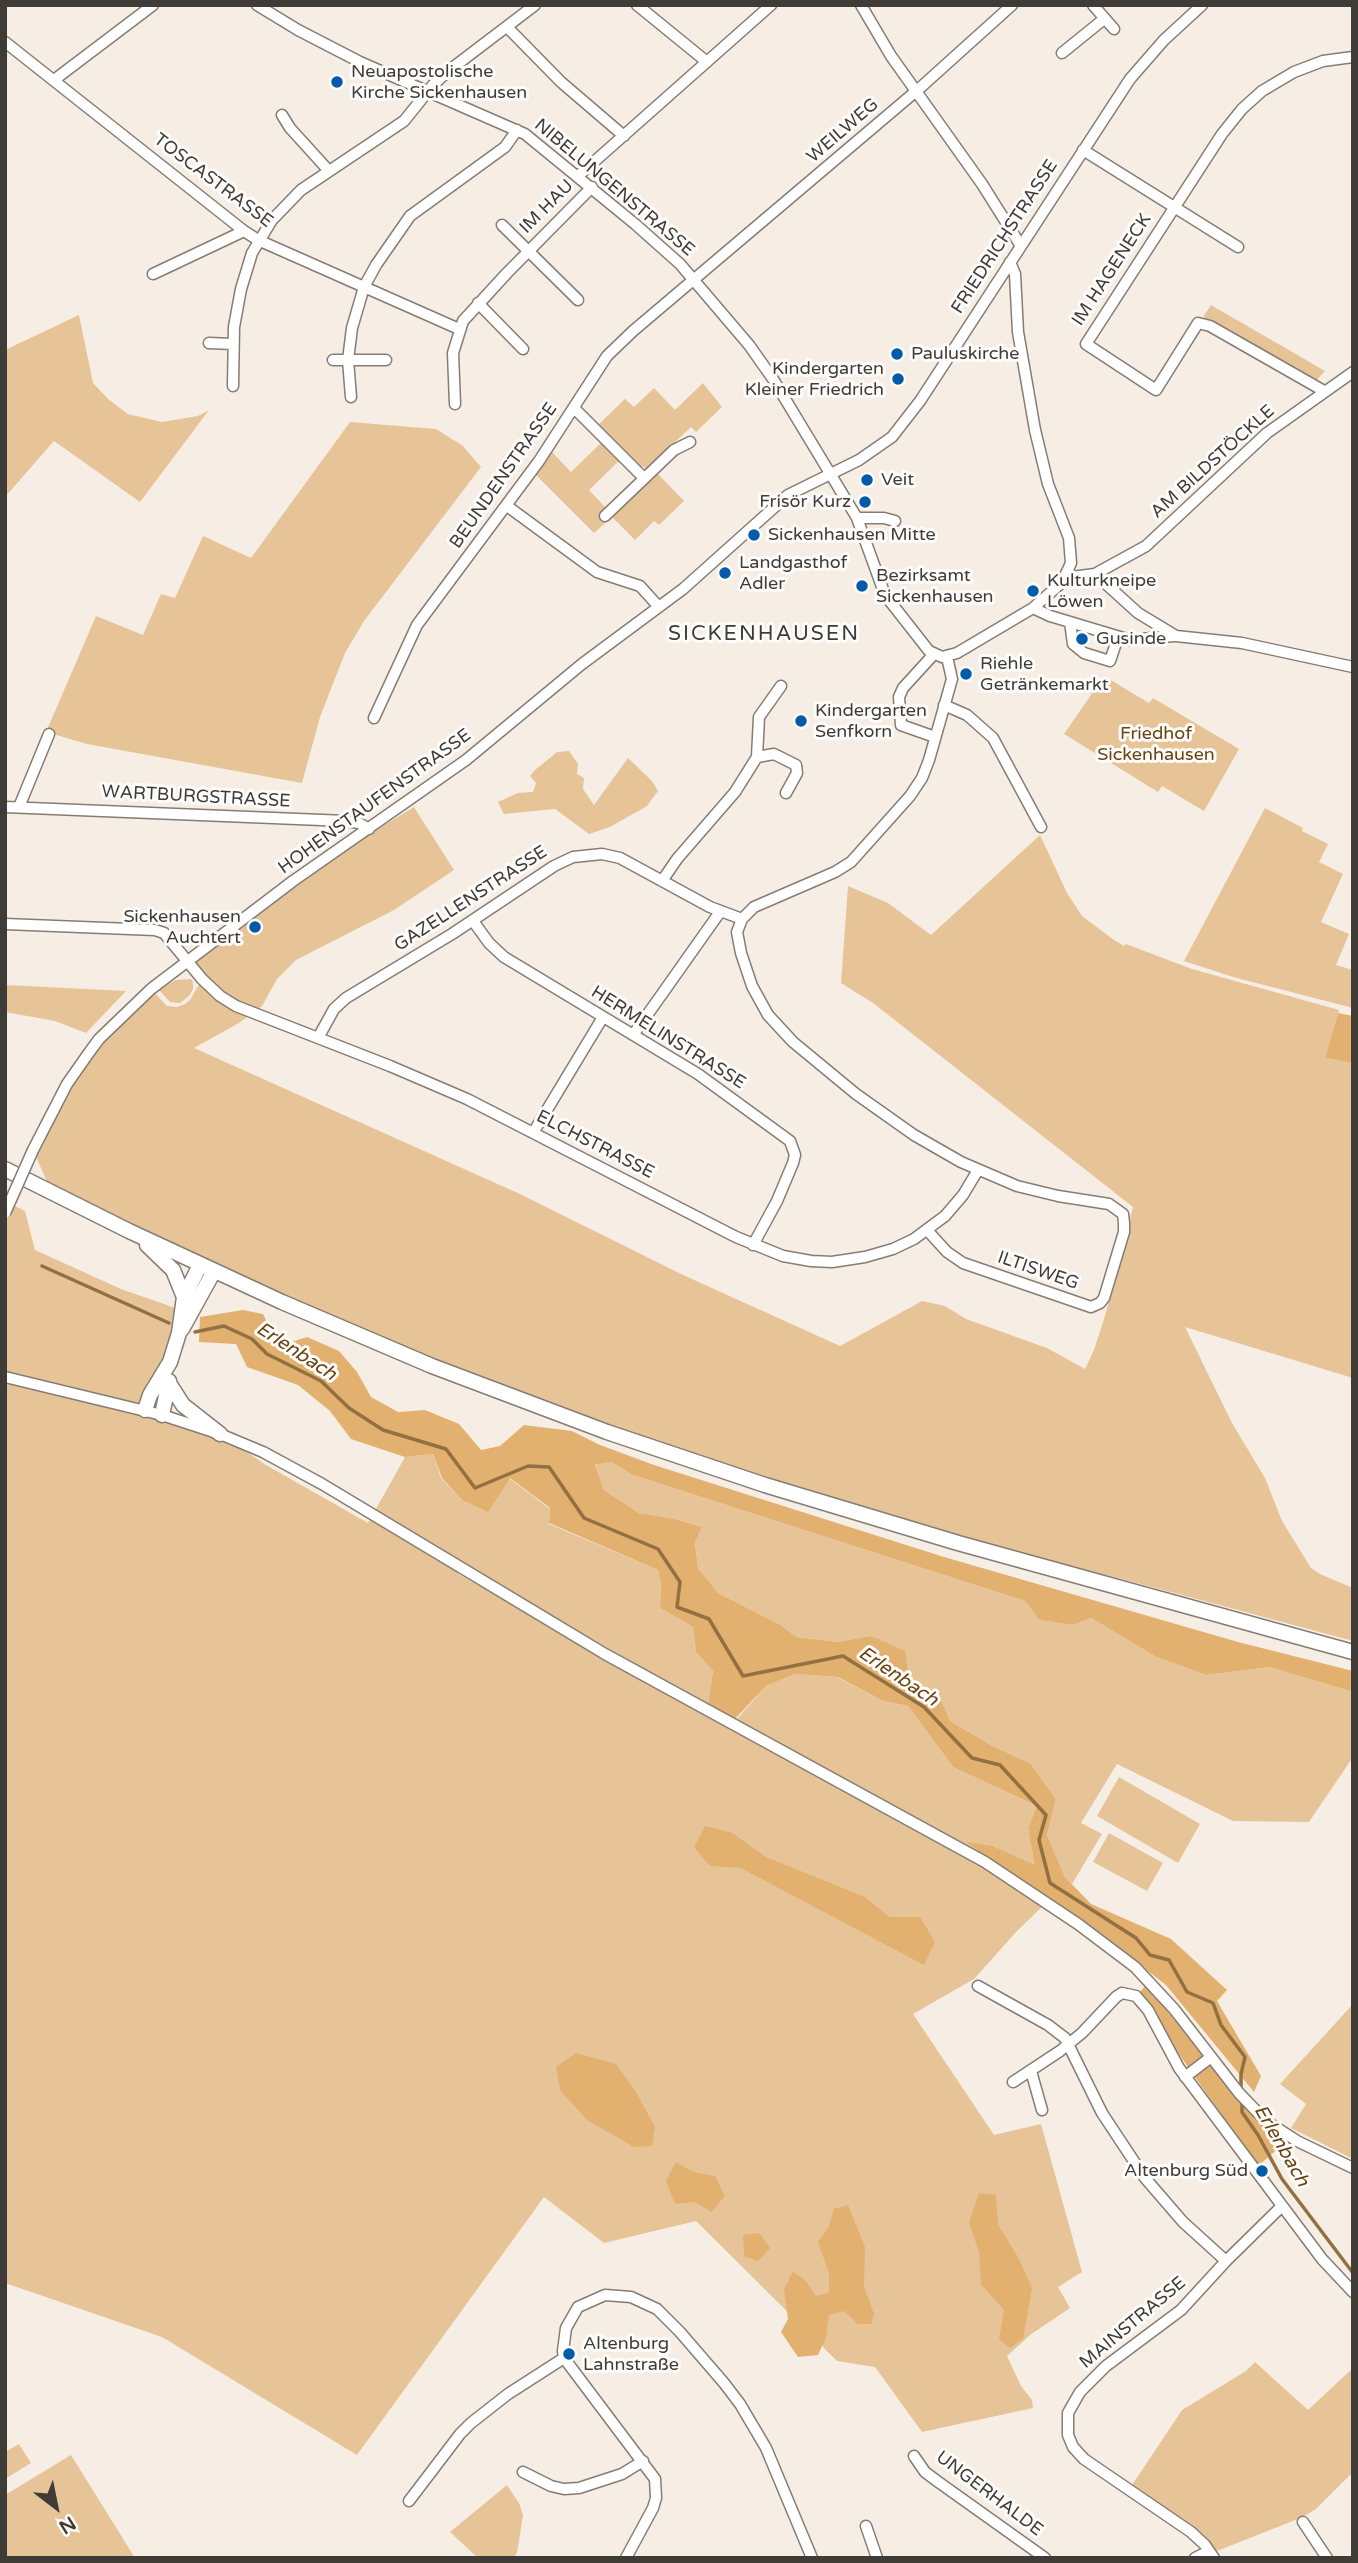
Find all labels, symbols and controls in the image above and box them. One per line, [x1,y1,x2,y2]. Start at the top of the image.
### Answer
place label: Neuapostolische Kirche Sickenhausen [351,61,527,104]
marker: Neuapostolische Kirche Sickenhausen [329,74,345,90]
street label: WEILWEG [803,94,883,168]
street label: NIBELUNGENSTRASSE [529,115,699,261]
street label: TOSCASTRASSE [149,129,277,233]
street label: FRIEDRICHSTRASSE [947,156,1063,318]
street label: IM HAU [515,175,579,239]
street label: IM HAGENECK [1068,210,1156,330]
place label: Pauluskirche [911,343,1019,365]
marker: Pauluskirche [889,346,905,362]
place label: Kindergarten Kleiner Friedrich [745,358,884,400]
marker: Kindergarten Kleiner Friedrich [890,371,906,387]
street label: BEUNDENSTRASSE [446,399,562,553]
street label: AM BILDSTÖCKLE [1147,401,1279,523]
place label: Veit [881,469,914,491]
marker: Veit [859,472,875,488]
place label: Frisör Kurz [759,491,851,513]
marker: Frisör Kurz [857,494,873,510]
place label: Sickenhausen Mitte [768,524,936,546]
marker: Sickenhausen Mitte [746,527,762,543]
place label: Landgasthof Adler [739,552,847,594]
marker: Landgasthof Adler [717,565,733,581]
place label: Bezirksamt Sickenhausen [876,565,994,608]
place label: Kulturkneipe Löwen [1047,570,1156,612]
marker: Bezirksamt Sickenhausen [854,578,870,594]
marker: Kulturkneipe Löwen [1025,583,1041,599]
district label: SICKENHAUSEN [669,621,859,647]
place label: Gusinde [1096,628,1166,650]
marker: Gusinde [1074,631,1090,647]
place label: Riehle Getränkemarkt [980,653,1109,696]
marker: Riehle Getränkemarkt [958,666,974,682]
place label: Kindergarten Senfkorn [815,700,927,742]
marker: Kindergarten Senfkorn [793,713,809,729]
park label: Friedhof Sickenhausen [1097,723,1215,766]
street label: HOHENSTAUFENSTRASSE [274,725,476,879]
street label: WARTBURGSTRASSE [101,781,291,813]
street label: GAZELLENSTRASSE [390,841,552,957]
place label: Sickenhausen Auchtert [123,906,241,948]
marker: Sickenhausen Auchtert [247,919,263,935]
street label: HERMELINSTRASSE [587,982,749,1094]
street label: ELCHSTRASSE [533,1106,657,1184]
street label: ILTISWEG [994,1247,1082,1295]
water label: Erlenbach [252,1318,340,1386]
water label: Erlenbach [854,1642,942,1712]
water label: Erlenbach [1248,2101,1314,2191]
place label: Altenburg Süd [1124,2160,1248,2182]
marker: Altenburg Süd [1254,2163,1270,2179]
street label: MAINSTRASSE [1076,2272,1190,2374]
place label: Altenburg Lahnstraße [583,2333,679,2376]
marker: Altenburg Lahnstraße [561,2346,577,2362]
street label: UNGERHALDE [931,2447,1047,2541]
north arrow [21,2472,91,2542]
text: N [55,2511,79,2538]

